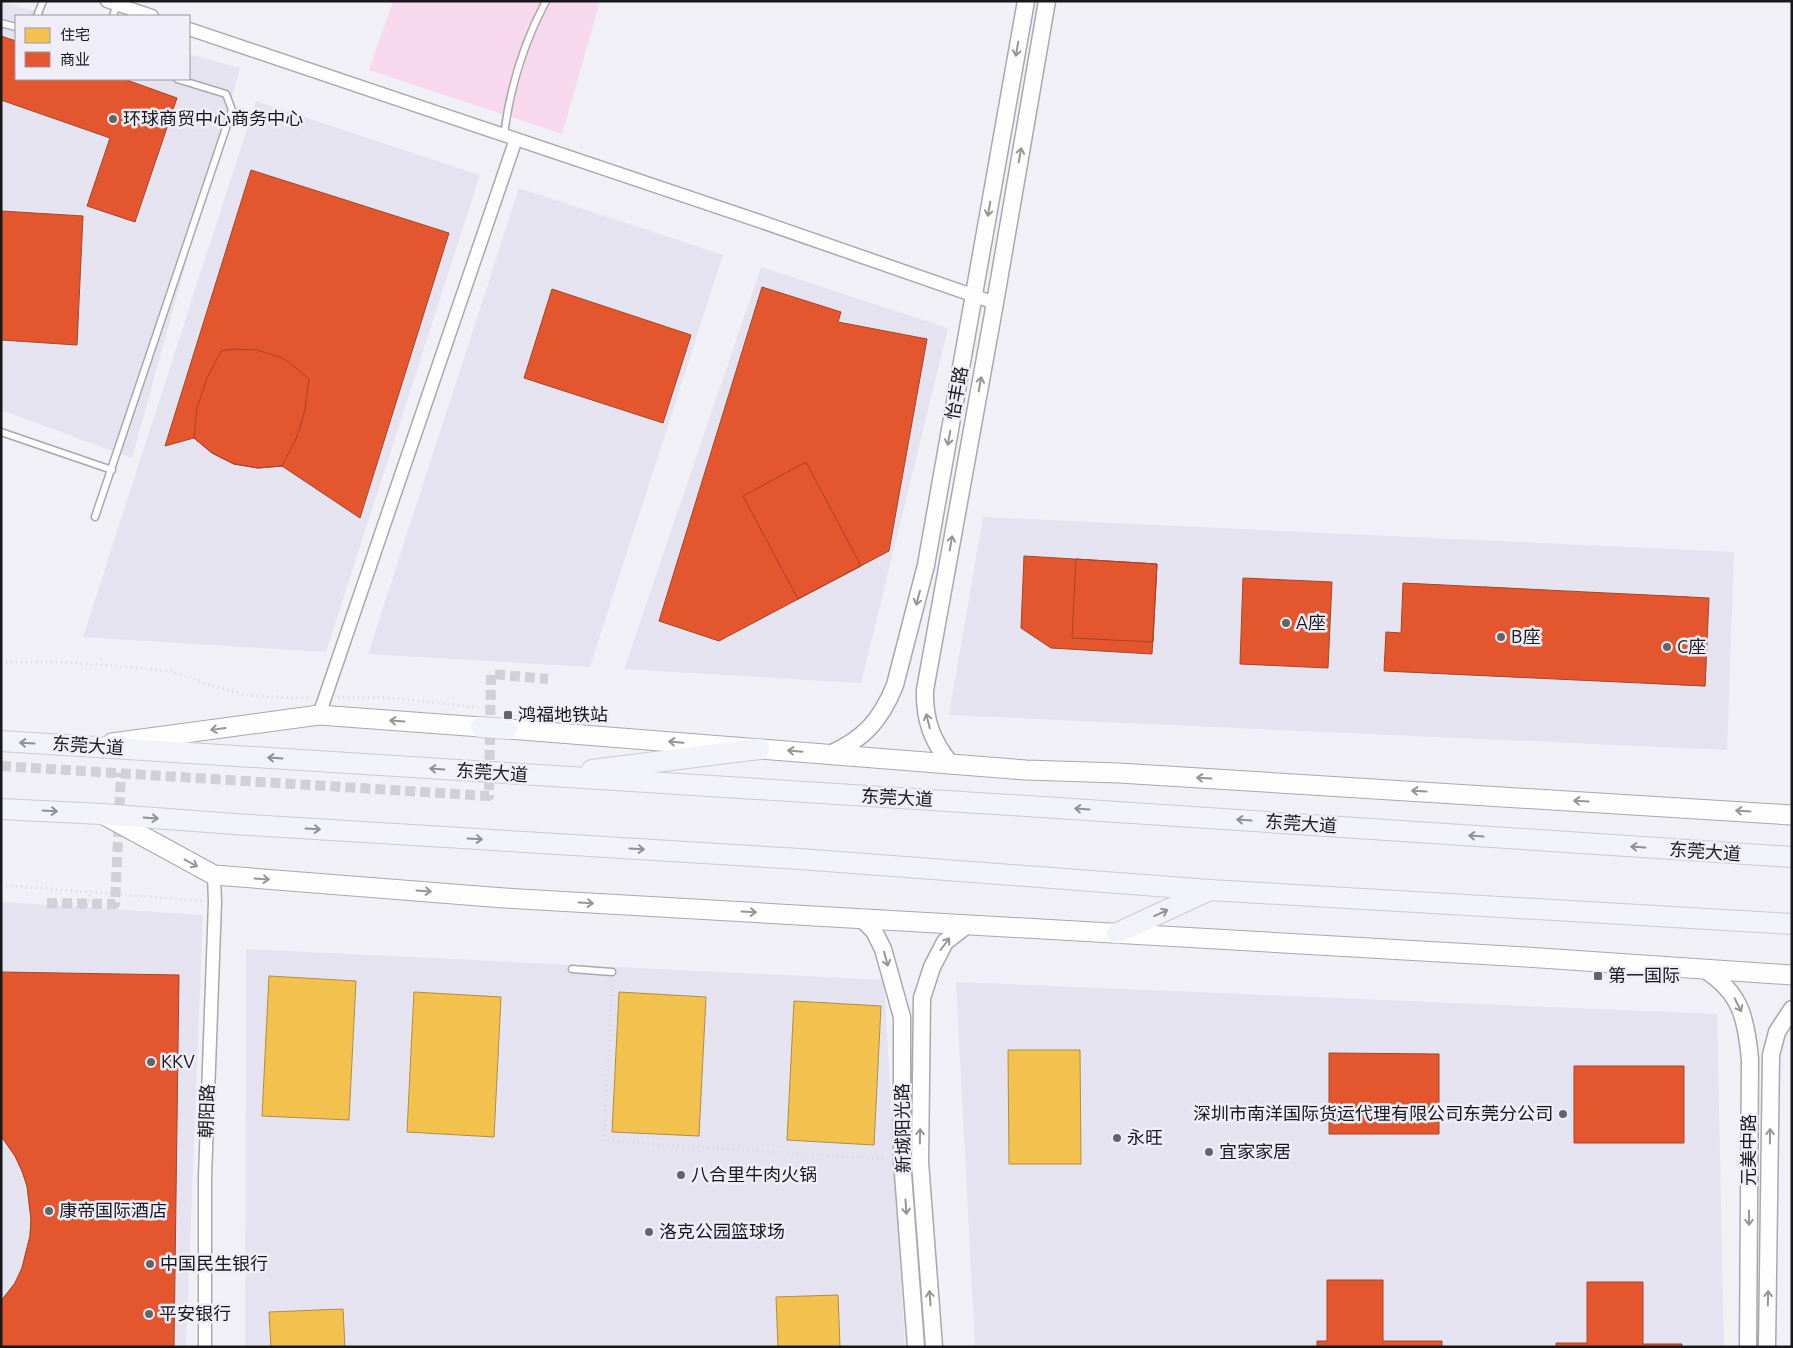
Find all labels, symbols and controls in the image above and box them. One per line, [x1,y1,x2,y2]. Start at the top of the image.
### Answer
legend [15,15,190,80]
text: 住宅 [60,26,90,43]
one-way arrow [1012,41,1022,57]
text: 商业 [60,51,90,68]
place label: 环球商贸中心商务中心 [123,108,303,128]
marker: 环球商贸中心商务中心 [107,113,119,125]
one-way arrow [1016,147,1026,163]
one-way arrow [984,201,994,217]
street label: 怡丰路 [941,365,971,421]
one-way arrow [976,376,986,392]
one-way arrow [943,430,953,446]
one-way arrow [947,536,957,552]
one-way arrow [913,589,922,605]
place label: A座 [1296,612,1326,632]
marker: A座 [1280,617,1292,629]
place label: B座 [1511,626,1540,646]
marker: B座 [1495,631,1507,643]
place label: C座 [1677,636,1706,656]
marker: C座 [1661,641,1673,653]
place label: 鸿福地铁站 [518,704,608,724]
marker: 鸿福地铁站 [502,709,514,721]
one-way arrow [922,713,932,729]
one-way arrow [390,716,406,726]
one-way arrow [211,724,227,734]
street label: 东莞大道 [51,733,125,757]
one-way arrow [668,737,684,747]
one-way arrow [19,738,35,747]
one-way arrow [787,747,803,756]
one-way arrow [267,754,283,763]
street label: 东莞大道 [455,760,529,784]
one-way arrow [429,764,445,774]
one-way arrow [1196,773,1212,782]
street label: 东莞大道 [861,785,934,809]
one-way arrow [1411,786,1427,795]
one-way arrow [1573,796,1589,805]
one-way arrow [1074,805,1090,814]
one-way arrow [42,807,58,816]
one-way arrow [1735,807,1751,816]
street label: 东莞大道 [1264,811,1338,835]
one-way arrow [142,813,158,822]
one-way arrow [1237,816,1253,825]
one-way arrow [305,825,321,834]
one-way arrow [1468,832,1484,841]
one-way arrow [467,834,483,844]
street label: 东莞大道 [1668,839,1742,863]
one-way arrow [1631,842,1647,852]
one-way arrow [629,844,645,853]
one-way arrow [183,858,198,868]
one-way arrow [254,874,270,884]
one-way arrow [416,887,432,896]
one-way arrow [578,898,594,907]
one-way arrow [1153,907,1168,917]
one-way arrow [740,908,756,917]
one-way arrow [940,938,951,951]
one-way arrow [882,951,891,967]
place label: 第一国际 [1608,965,1680,985]
marker: 第一国际 [1592,970,1604,982]
one-way arrow [1733,997,1743,1012]
place label: KKV [161,1051,195,1071]
marker: KKV [145,1056,157,1068]
street label: 新城阳光路 [891,1083,913,1173]
street label: 朝阳路 [195,1084,217,1138]
place label: 深圳市南洋国际货运代理有限公司东莞分公司 [1193,1103,1553,1123]
marker: 深圳市南洋国际货运代理有限公司东莞分公司 [1557,1108,1569,1120]
street label: 元美中路 [1738,1114,1758,1186]
place label: 永旺 [1127,1127,1163,1147]
one-way arrow [915,1128,925,1144]
one-way arrow [1765,1128,1775,1144]
marker: 永旺 [1111,1132,1123,1144]
place label: 宜家家居 [1219,1141,1291,1161]
marker: 宜家家居 [1203,1146,1215,1158]
place label: 八合里牛肉火锅 [691,1164,817,1184]
marker: 八合里牛肉火锅 [675,1169,687,1181]
one-way arrow [901,1199,910,1215]
place label: 康帝国际酒店 [59,1200,167,1220]
marker: 康帝国际酒店 [43,1205,55,1217]
one-way arrow [1744,1209,1754,1225]
place label: 洛克公园篮球场 [659,1221,785,1241]
marker: 洛克公园篮球场 [643,1226,655,1238]
place label: 中国民生银行 [160,1253,268,1273]
marker: 中国民生银行 [144,1258,156,1270]
one-way arrow [925,1290,935,1306]
one-way arrow [1763,1290,1772,1306]
place label: 平安银行 [159,1303,231,1323]
marker: 平安银行 [143,1308,155,1320]

